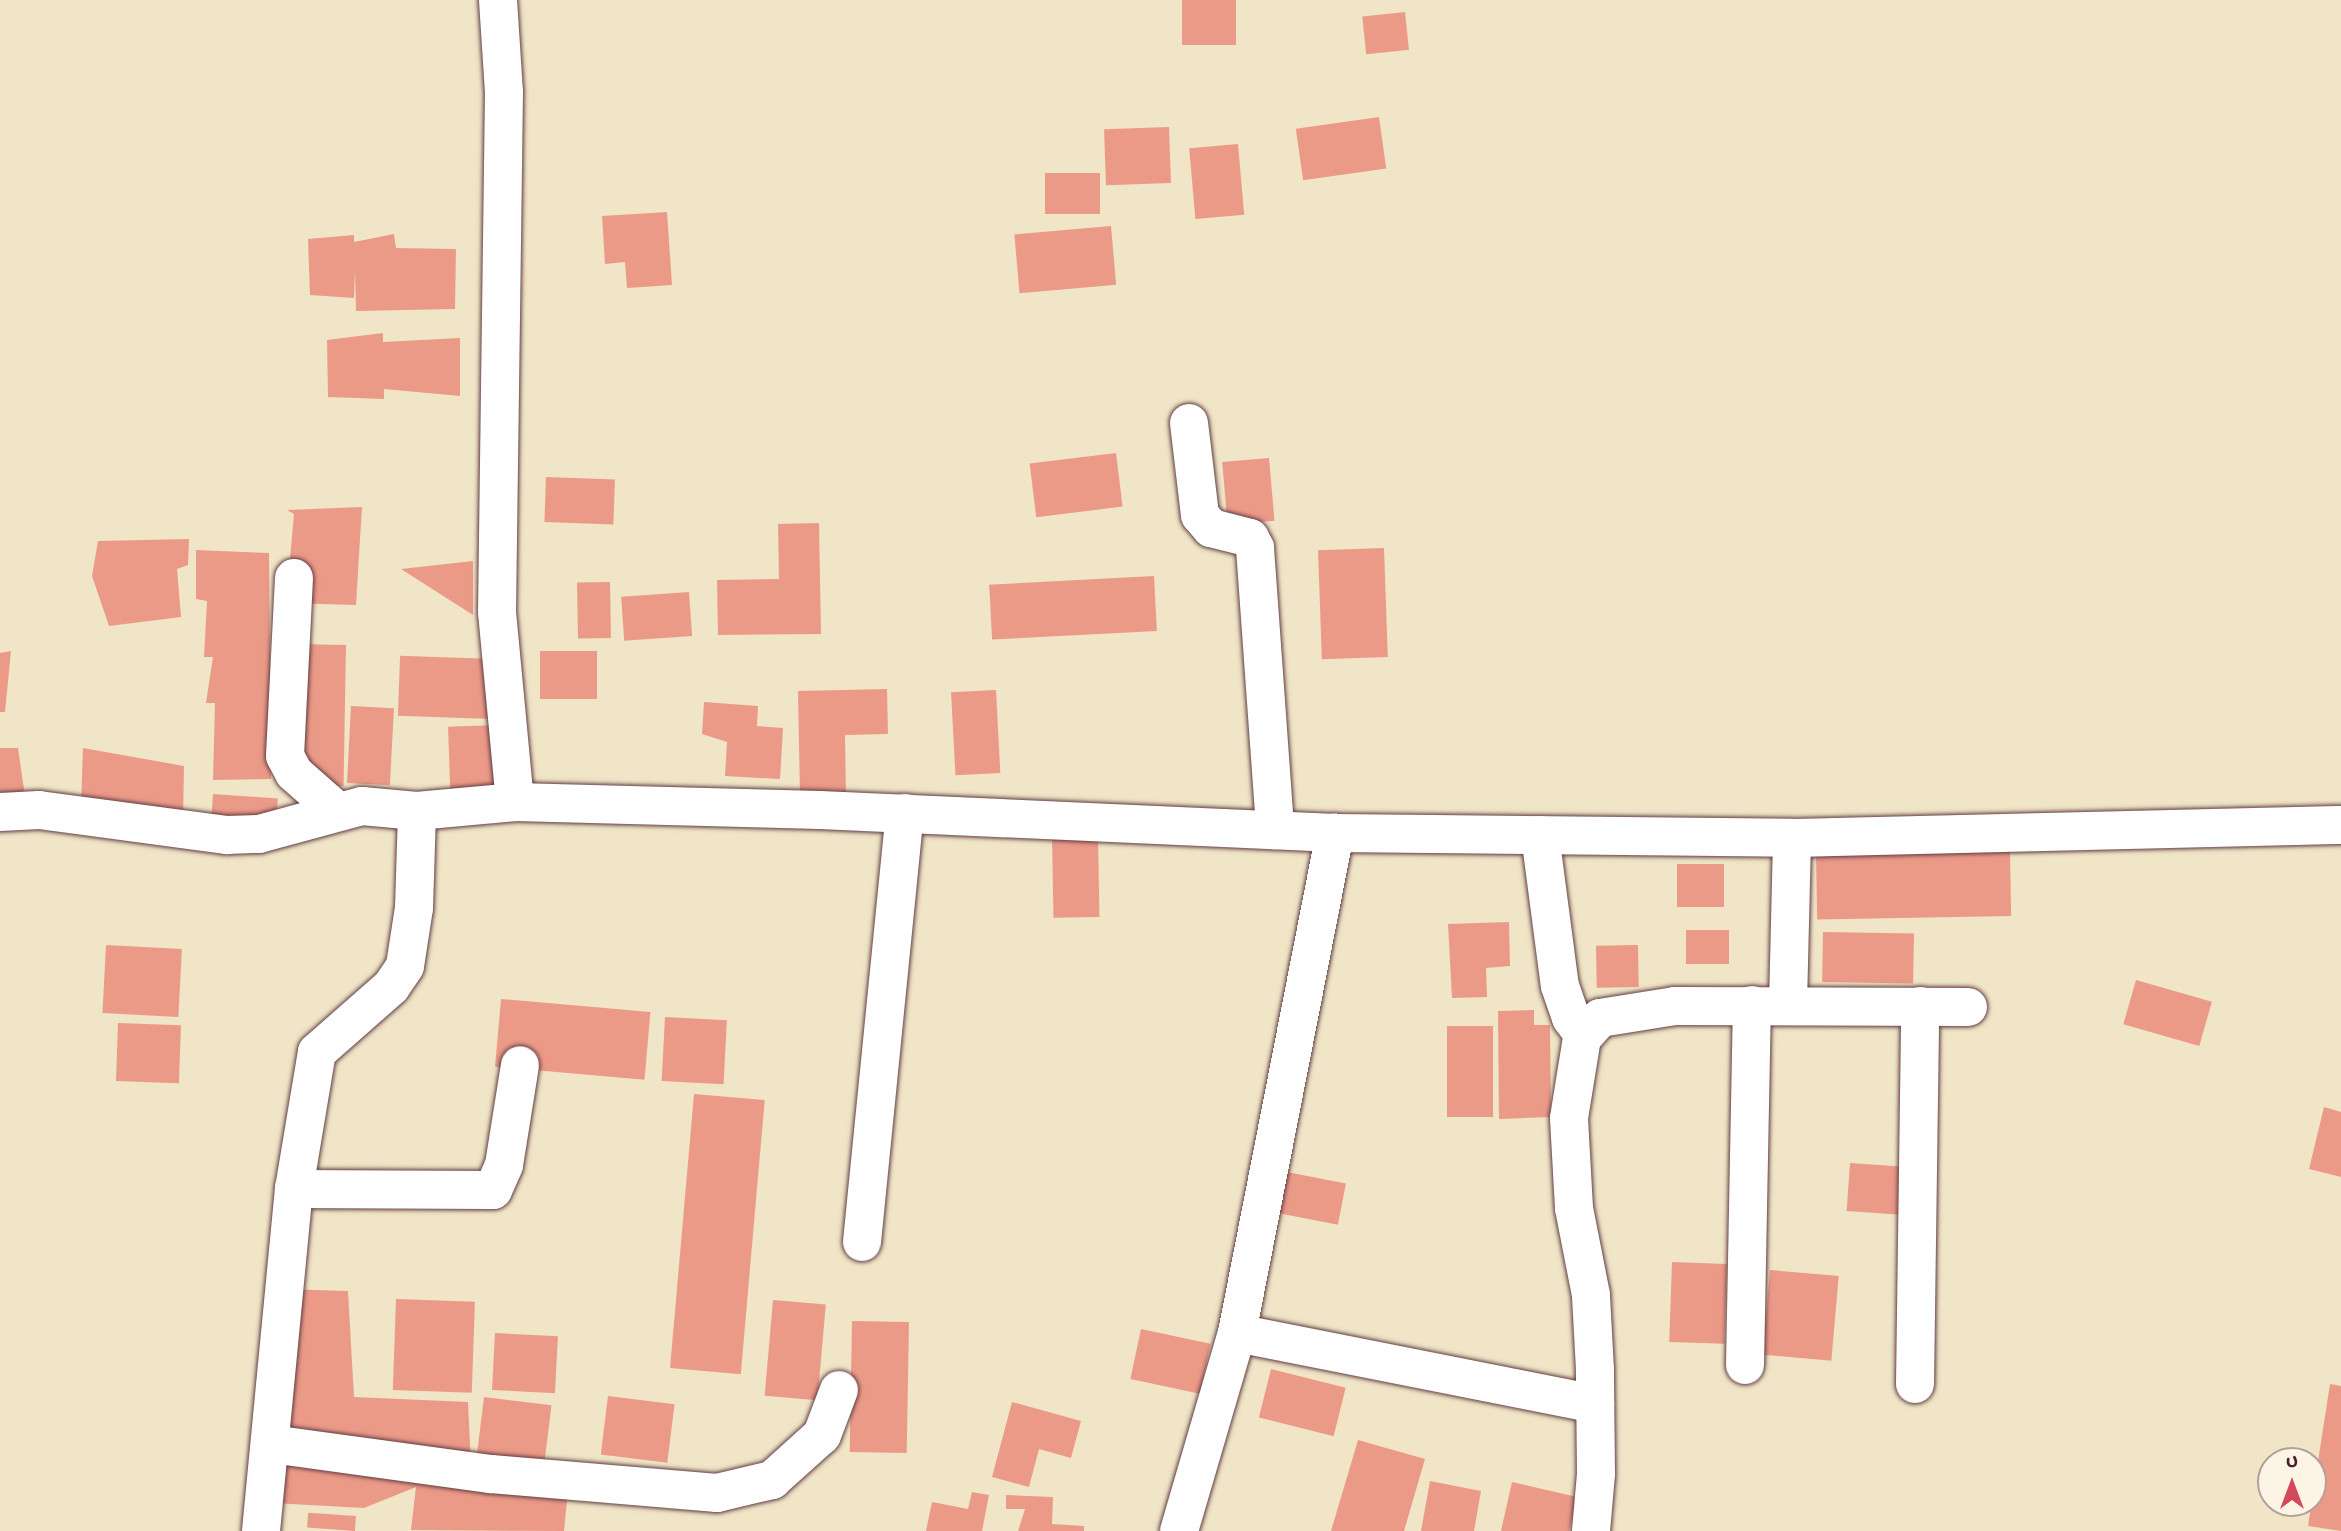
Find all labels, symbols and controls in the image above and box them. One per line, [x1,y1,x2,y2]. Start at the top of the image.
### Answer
north arrow [2257,1447,2327,1517]
text: U [2287,1451,2297,1474]

